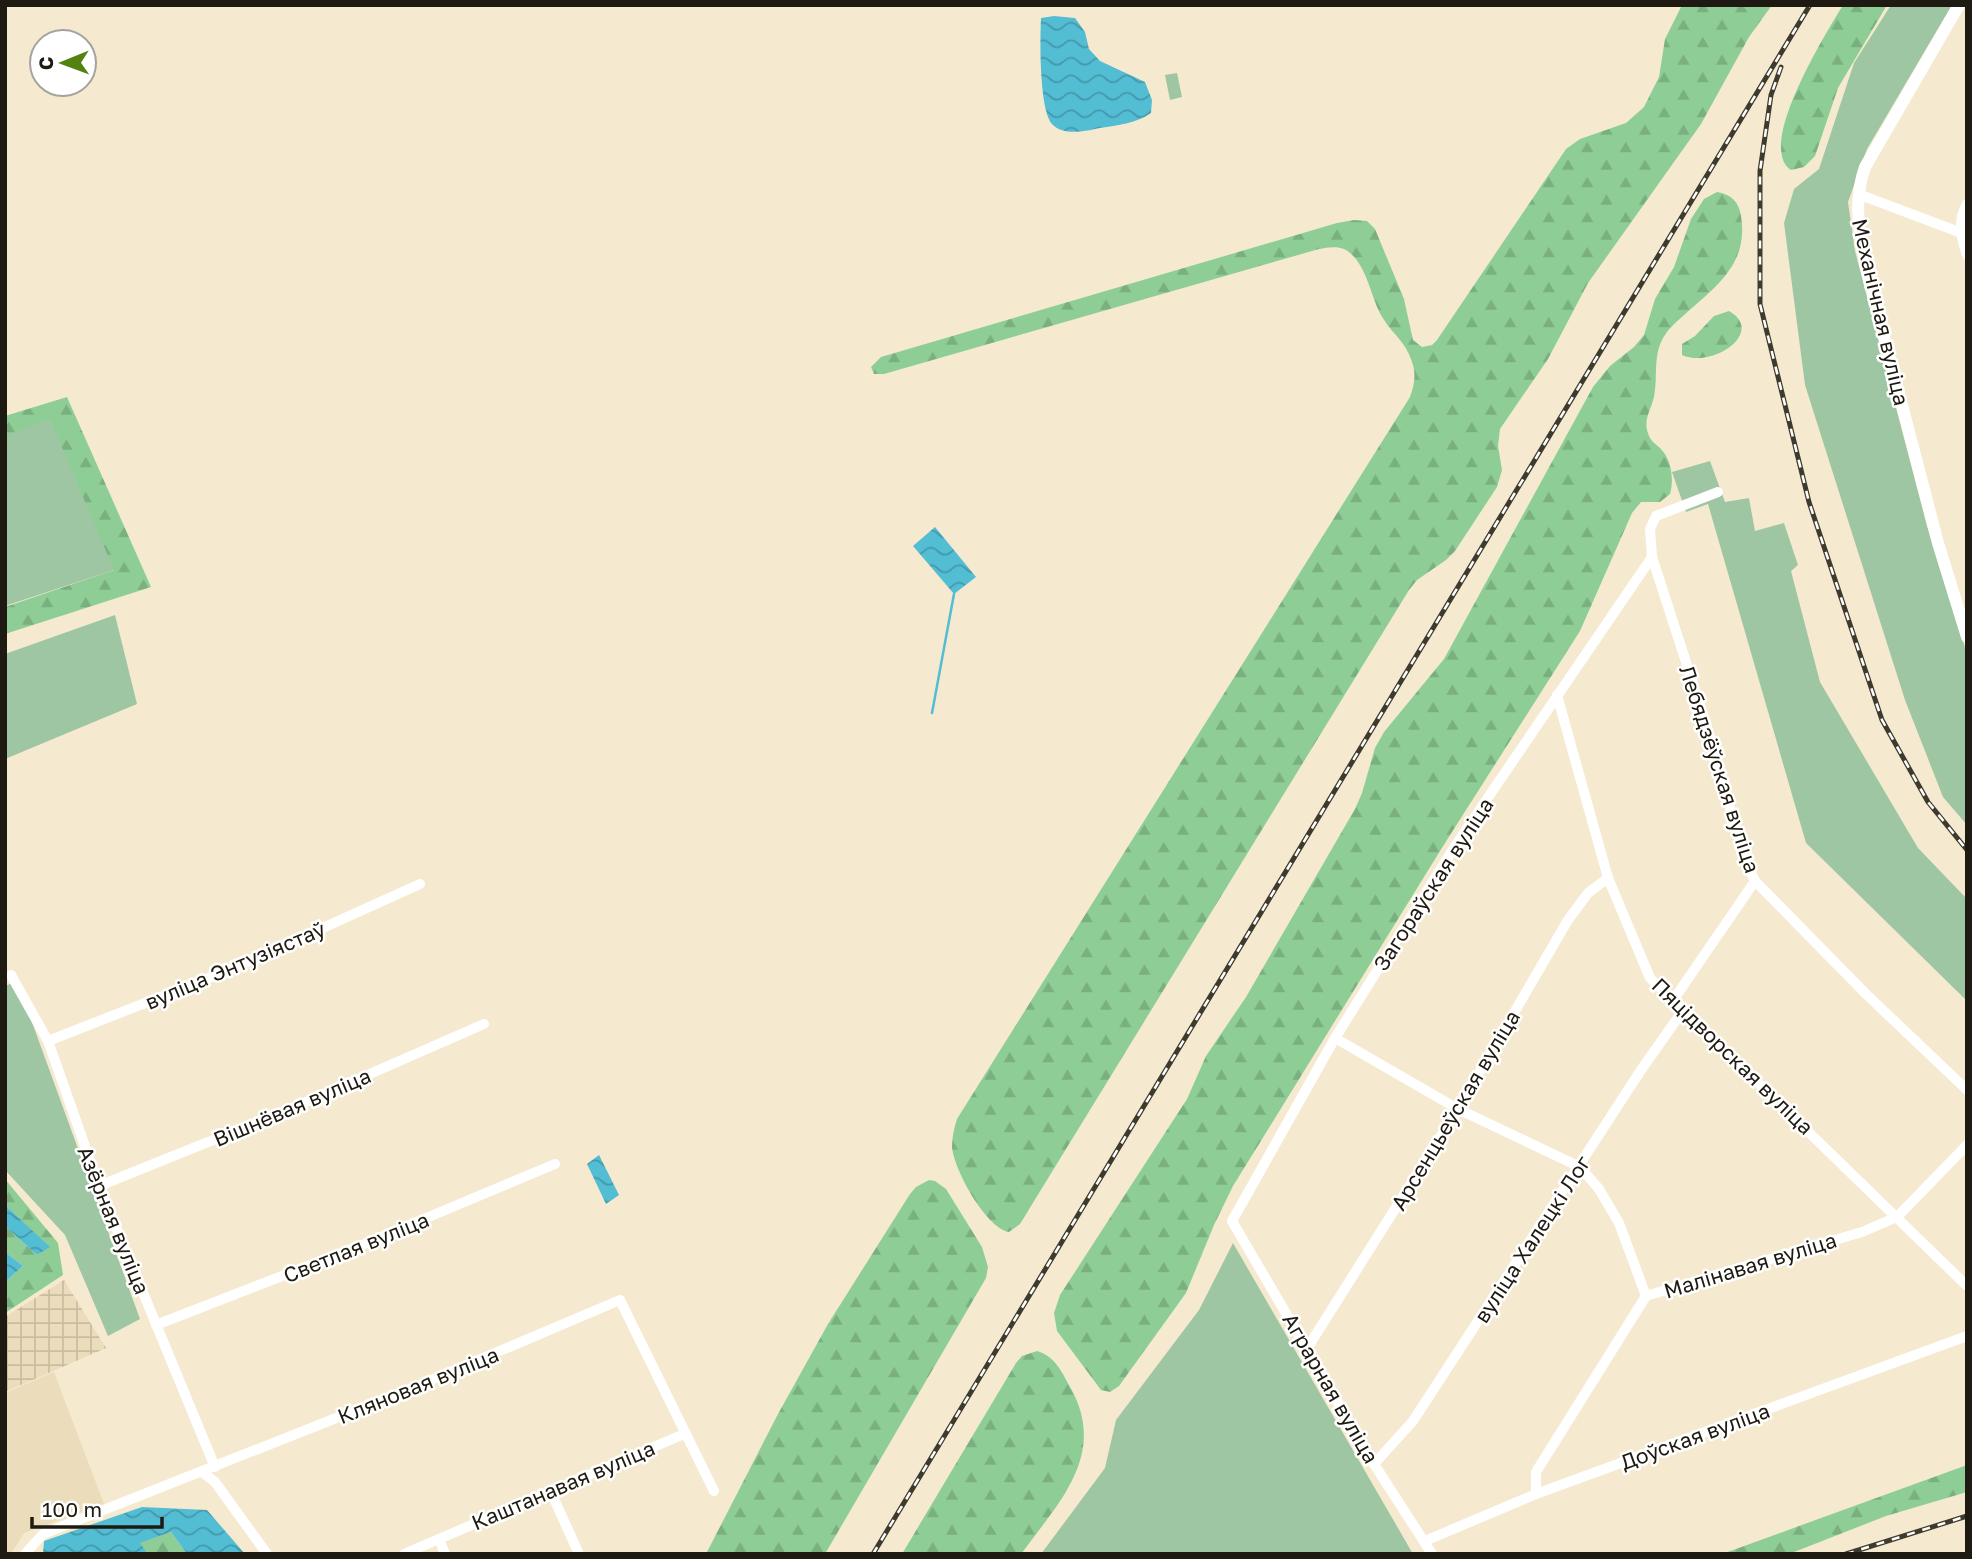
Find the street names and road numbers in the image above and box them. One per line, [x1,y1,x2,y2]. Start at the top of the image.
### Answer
street label: Механічная вуліца [1847,216,1915,408]
street label: Лебядзёўская вуліца [1674,662,1766,876]
street label: Загораўская вуліца [1367,793,1499,975]
street label: вуліца Энтузіястаў [141,915,329,1015]
street label: Пяцідворская вуліца [1647,972,1819,1140]
street label: Арсенцьеўская вуліца [1385,1005,1525,1215]
street label: Вішнёвая вуліца [209,1062,375,1152]
street label: Азёрная вуліца [72,1142,156,1298]
street label: вуліца Халецкі Лог [1468,1150,1596,1328]
street label: Светлая вуліца [279,1206,433,1288]
street label: Малінавая вуліца [1660,1226,1840,1304]
street label: Аграрная вуліца [1277,1308,1385,1468]
street label: Кляновая вуліца [334,1341,502,1429]
street label: Доўская вуліца [1617,1397,1773,1475]
street label: Каштанавая вуліца [467,1435,659,1535]

